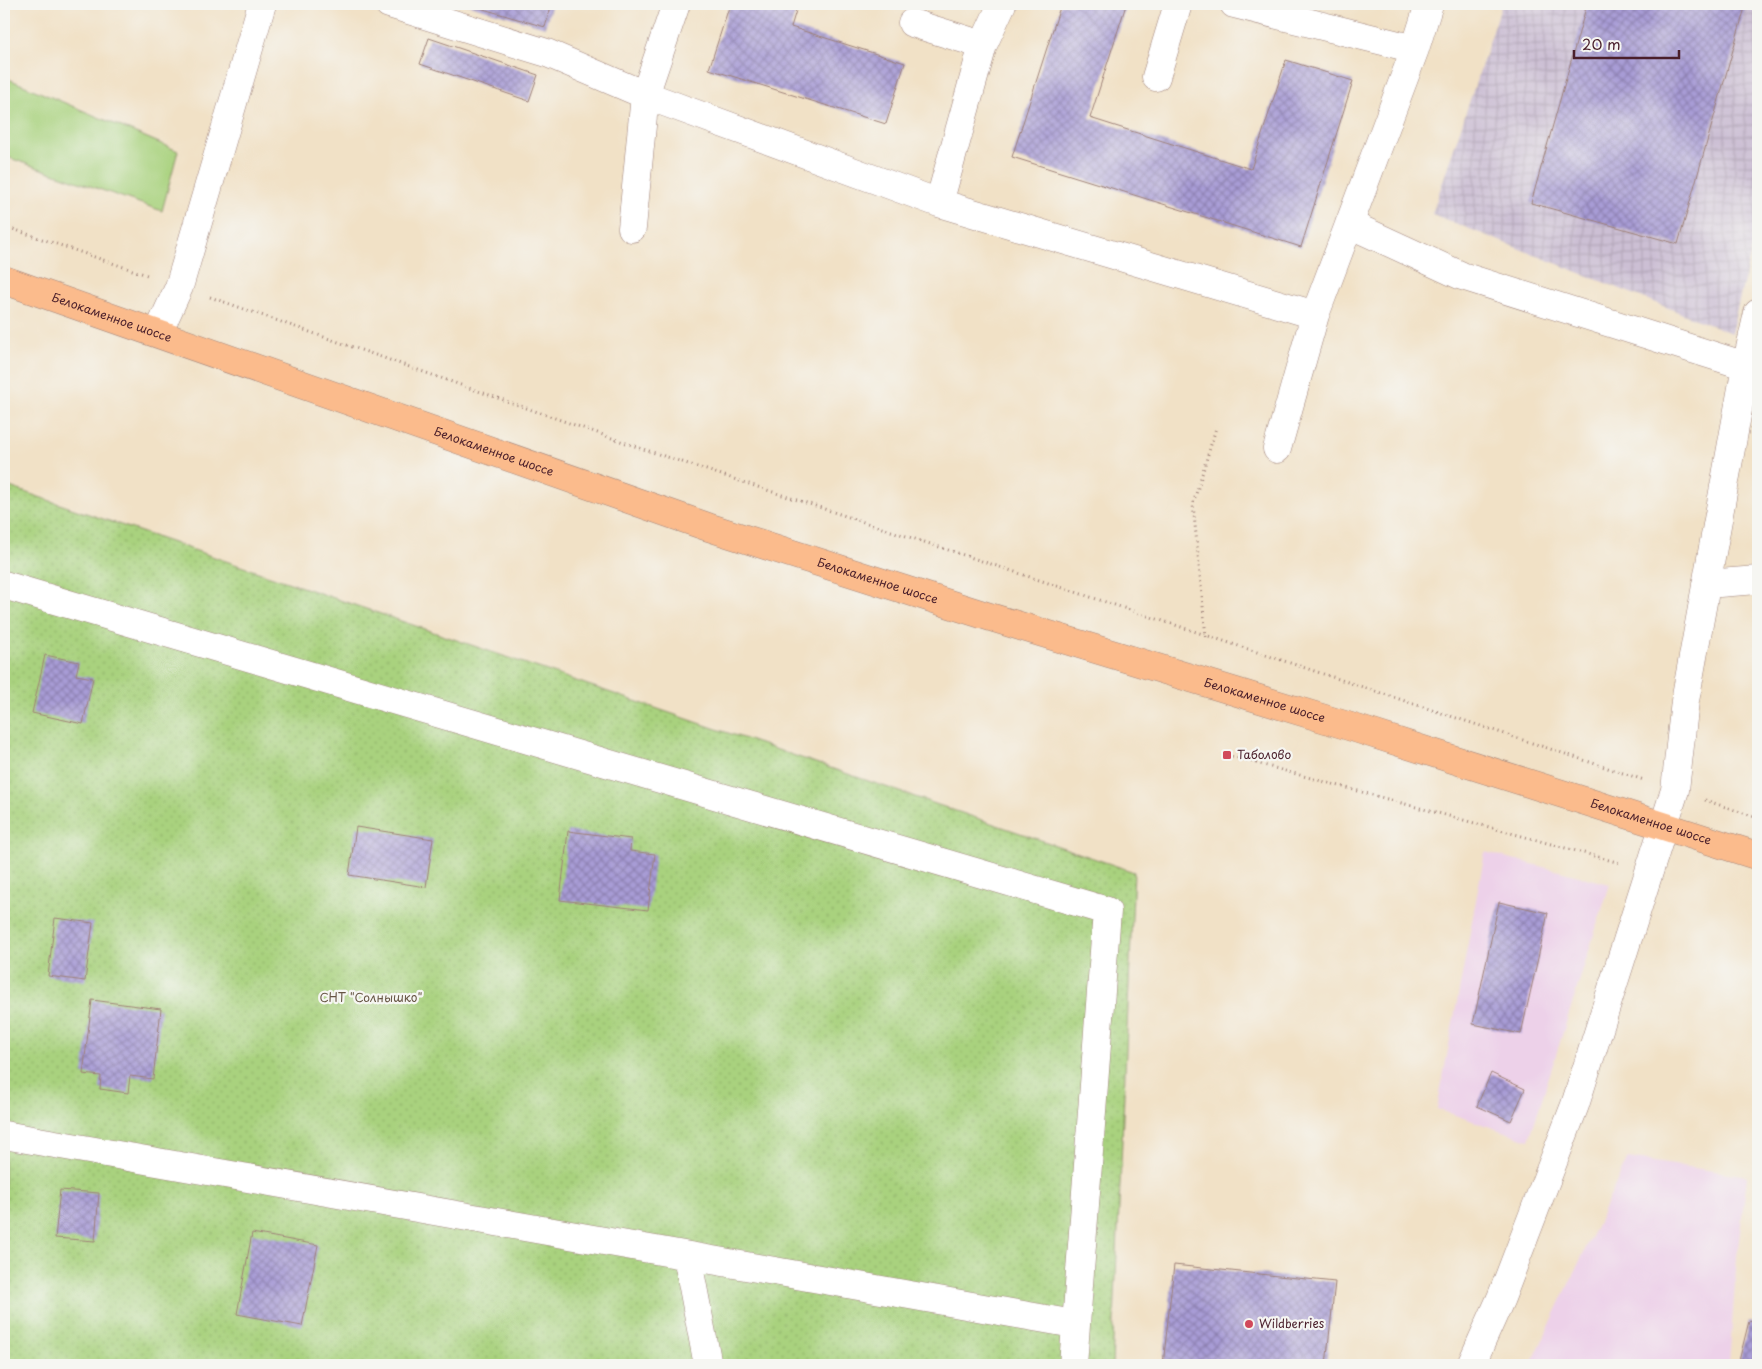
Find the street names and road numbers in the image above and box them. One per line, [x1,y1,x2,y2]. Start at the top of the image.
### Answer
street label: Белокаменное шоссе [49,287,174,346]
street label: Белокаменное шоссе [432,422,557,480]
street label: Белокаменное шоссе [815,552,941,608]
street label: Белокаменное шоссе [1202,673,1328,726]
street label: Белокаменное шоссе [1588,793,1714,849]

